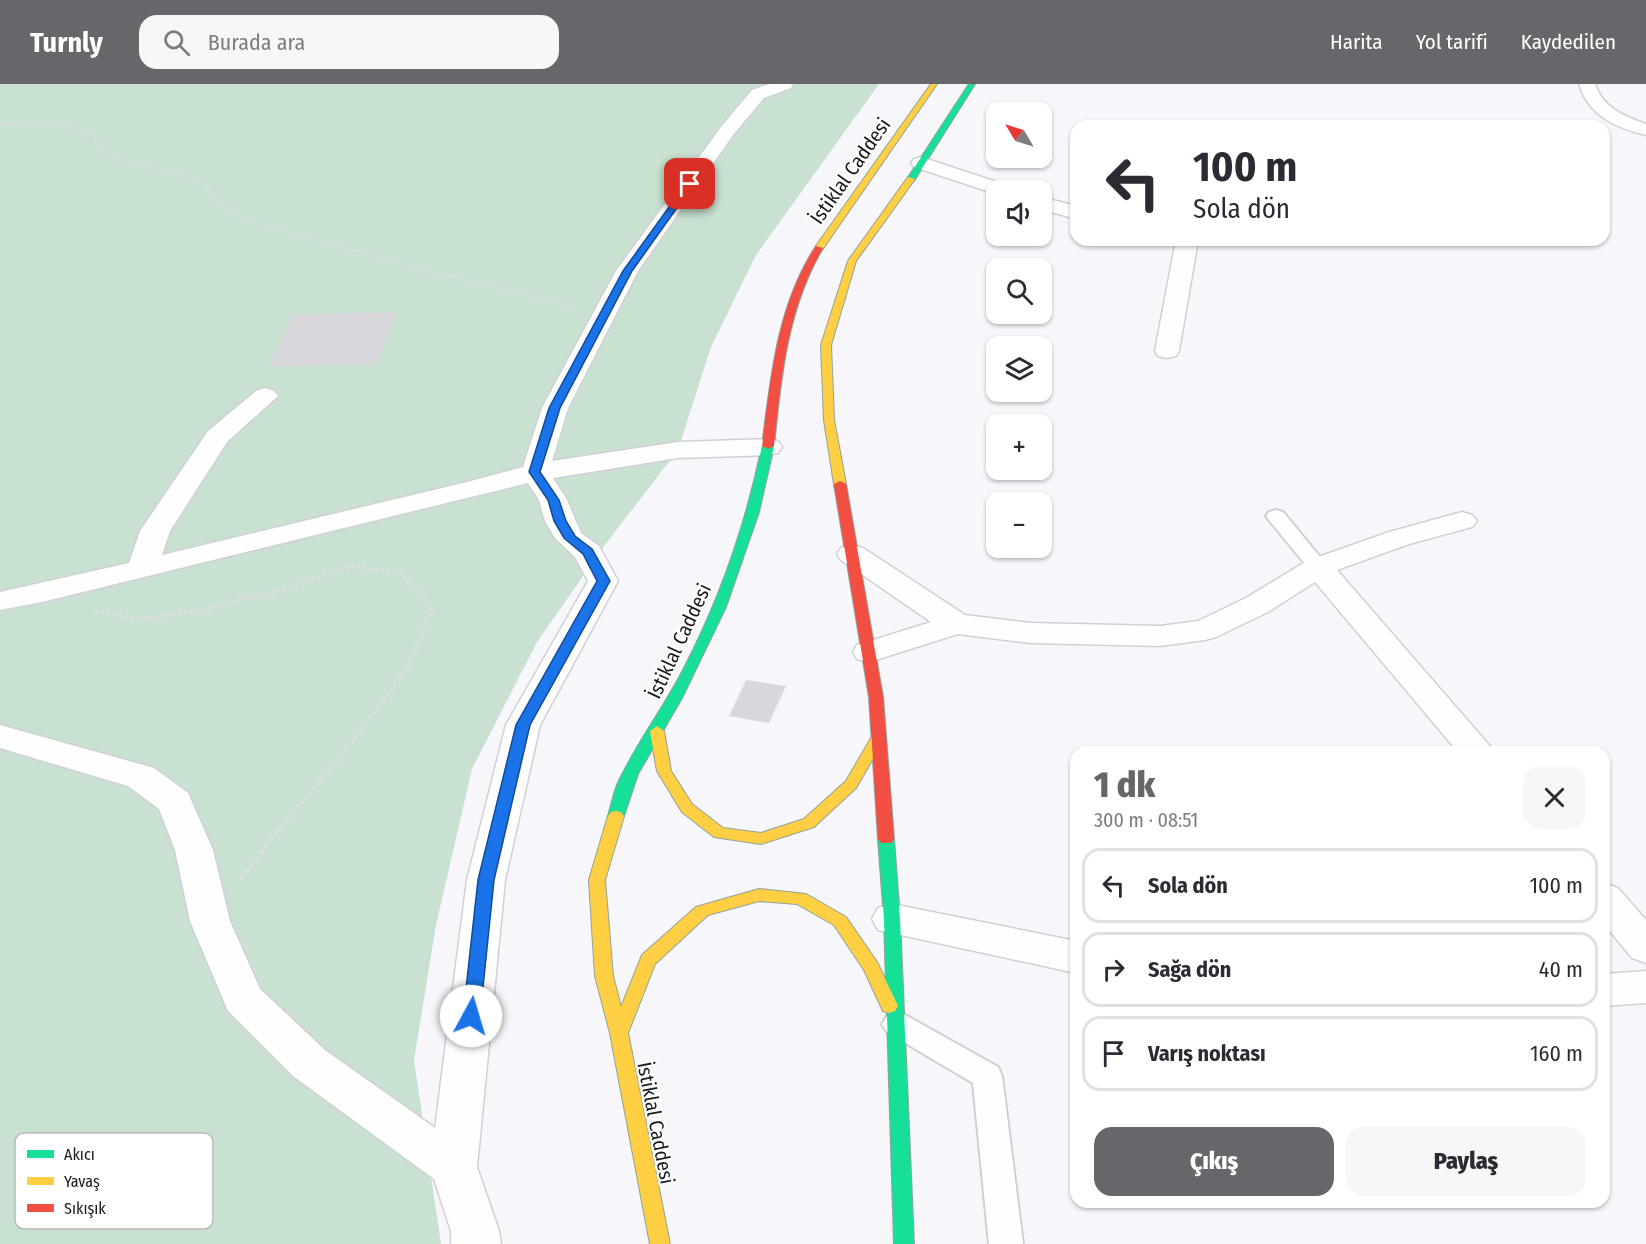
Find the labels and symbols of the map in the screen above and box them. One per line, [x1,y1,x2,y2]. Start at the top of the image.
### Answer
north arrow [986,102,1052,168]
street label: İstiklal Caddesi [805,113,895,229]
pin [664,158,715,209]
street label: İstiklal Caddesi [642,580,716,702]
position arrow [439,984,503,1048]
street label: İstiklal Caddesi [632,1060,680,1186]
legend [15,1133,213,1229]
text: Akıcı [64,1145,95,1164]
text: Yavaş [64,1172,100,1191]
text: Sıkışık [64,1199,106,1218]

